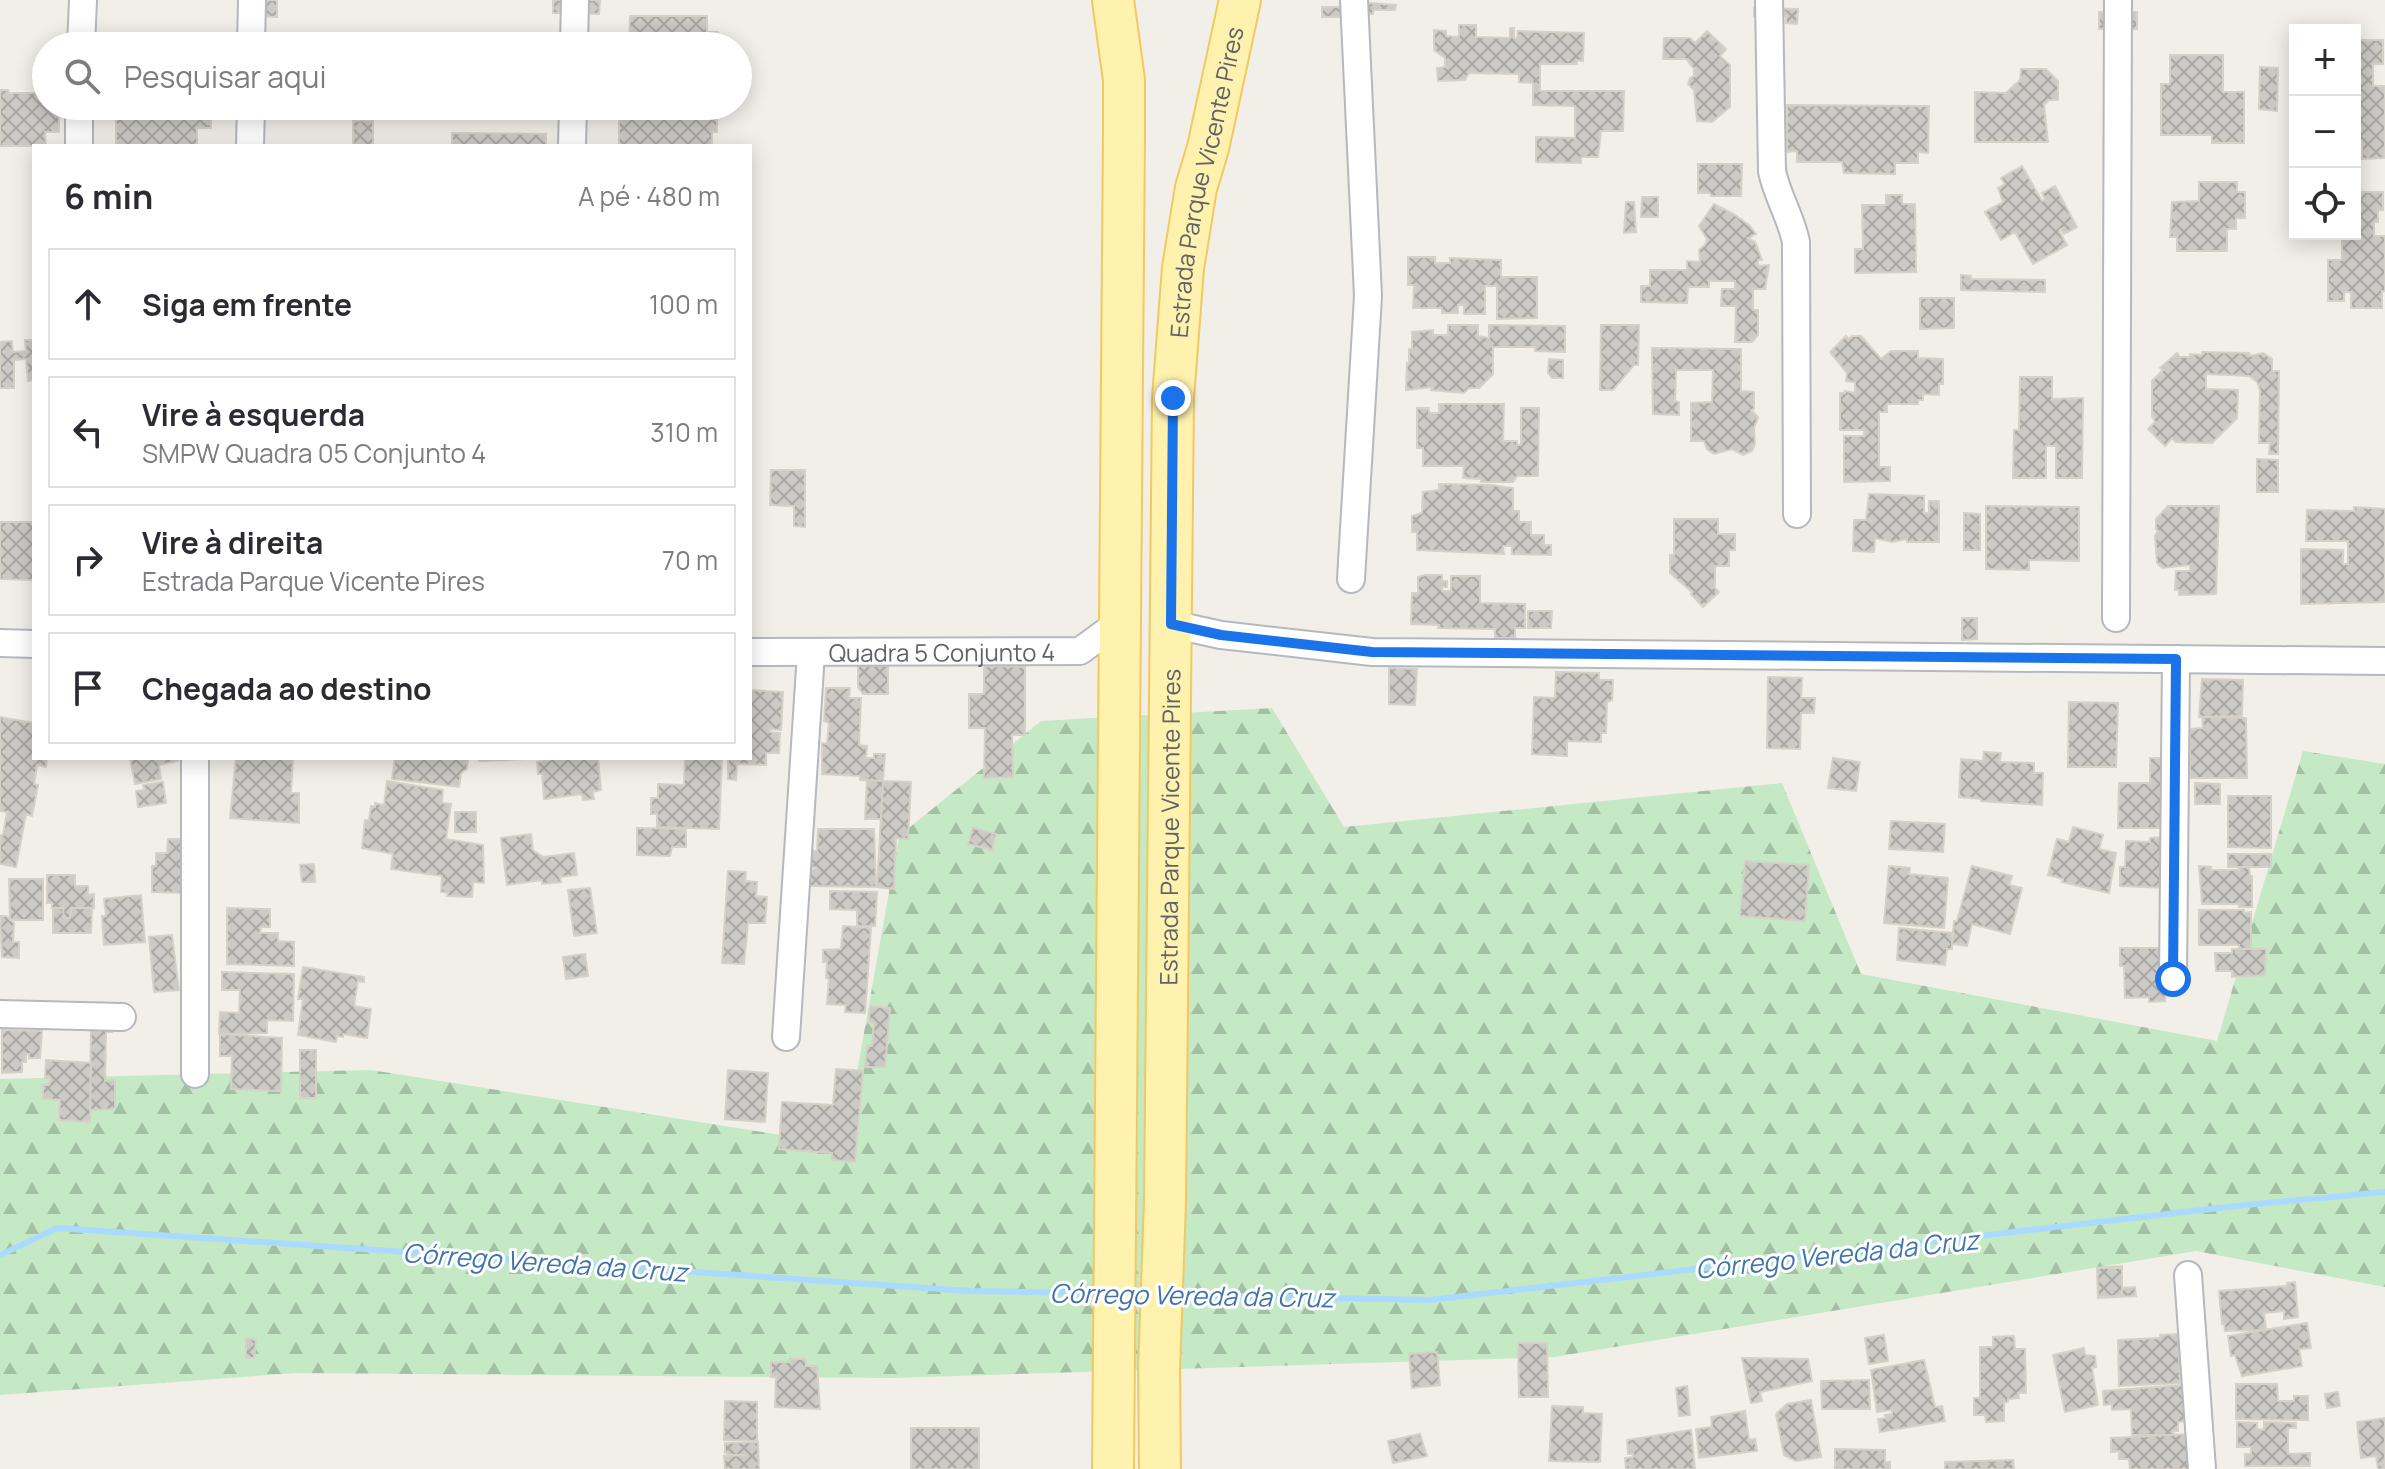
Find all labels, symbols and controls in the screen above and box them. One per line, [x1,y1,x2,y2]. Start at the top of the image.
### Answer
street label: Estrada Parque Vicente Pires [1161,23,1250,339]
map controls [2289,24,2361,240]
button: + [2289,24,2361,96]
search box [32,32,752,120]
icon: search [60,54,104,98]
text: Pesquisar aqui [124,56,326,97]
button: − [2289,96,2361,168]
button: locate [2289,168,2361,240]
text: 6 min [64,173,153,219]
text: A pé · 480 m [578,178,720,214]
icon: ahead [66,282,110,326]
text: Siga em frente [142,284,352,325]
text: 100 m [649,286,718,322]
route end [1155,380,1191,416]
text: Vire à esquerda [142,394,365,435]
icon: left [66,410,110,454]
text: 310 m [650,414,718,450]
text: SMPW Quadra 05 Conjunto 4 [142,435,486,471]
text: Vire à direita [142,522,323,563]
icon: right [66,538,110,582]
text: 70 m [662,542,718,578]
text: Estrada Parque Vicente Pires [142,563,485,599]
street label: Quadra 5 Conjunto 4 [829,635,1055,668]
icon: arrive [66,666,110,710]
text: Chegada ao destino [142,668,432,709]
street label: Estrada Parque Vicente Pires [1151,669,1187,986]
route start [2155,961,2191,997]
water label: Córrego Vereda da Cruz [1694,1221,1984,1287]
water label: Córrego Vereda da Cruz [402,1234,691,1290]
water label: Córrego Vereda da Cruz [1049,1275,1338,1316]

